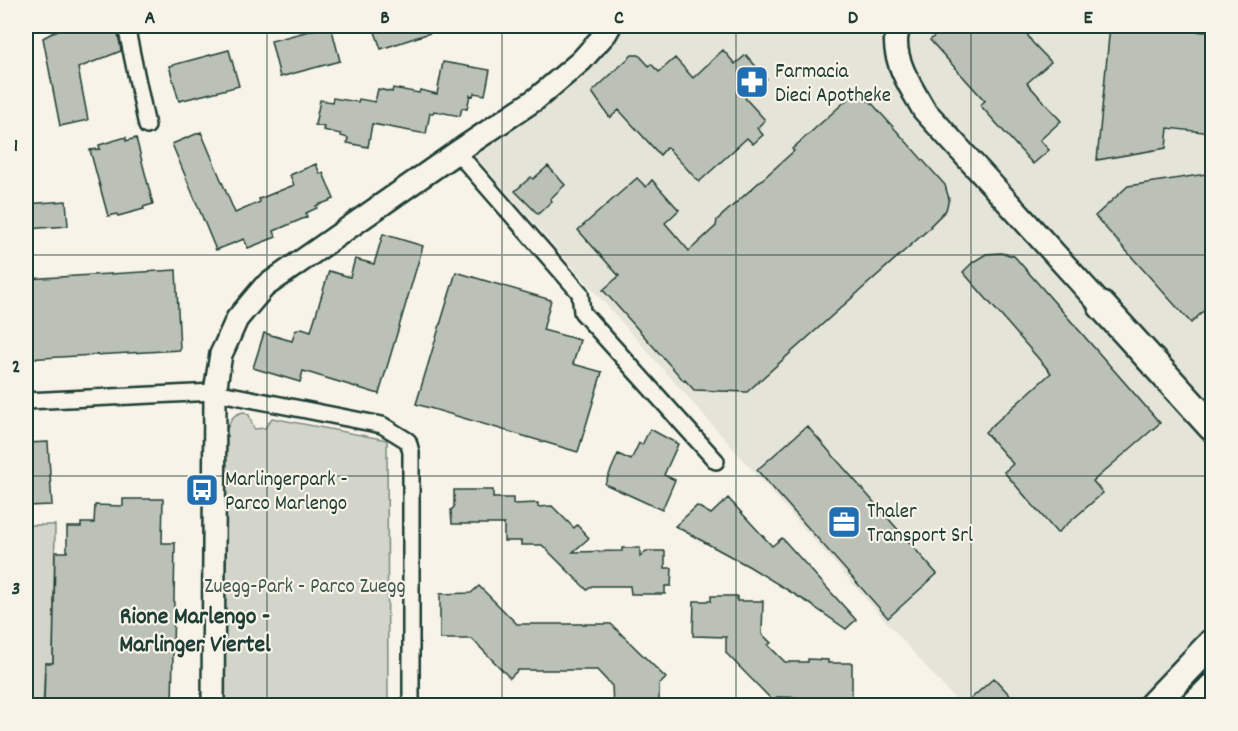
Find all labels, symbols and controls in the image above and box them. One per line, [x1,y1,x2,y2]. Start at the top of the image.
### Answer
text: A [145,5,156,33]
text: B [380,5,390,33]
text: C [614,5,624,33]
text: D [848,5,859,33]
text: E [1083,5,1093,33]
place label: Farmacia Dieci Apotheke [775,58,891,112]
pharmacy icon: Farmacia Dieci Apotheke [734,64,770,100]
text: 1 [14,133,18,161]
text: 2 [12,354,20,382]
place label: Marlingerpark - Parco Marlengo [225,466,348,520]
bus stop icon: Marlingerpark - Parco Marlengo [184,472,220,508]
place label: Thaler Transport Srl [867,498,973,552]
office icon: Thaler Transport Srl [826,504,862,540]
park label: Zuegg-Park - Parco Zuegg [204,573,406,603]
text: 3 [12,576,20,604]
district label: Rione Marlengo - Marlinger Viertel [119,601,271,663]

